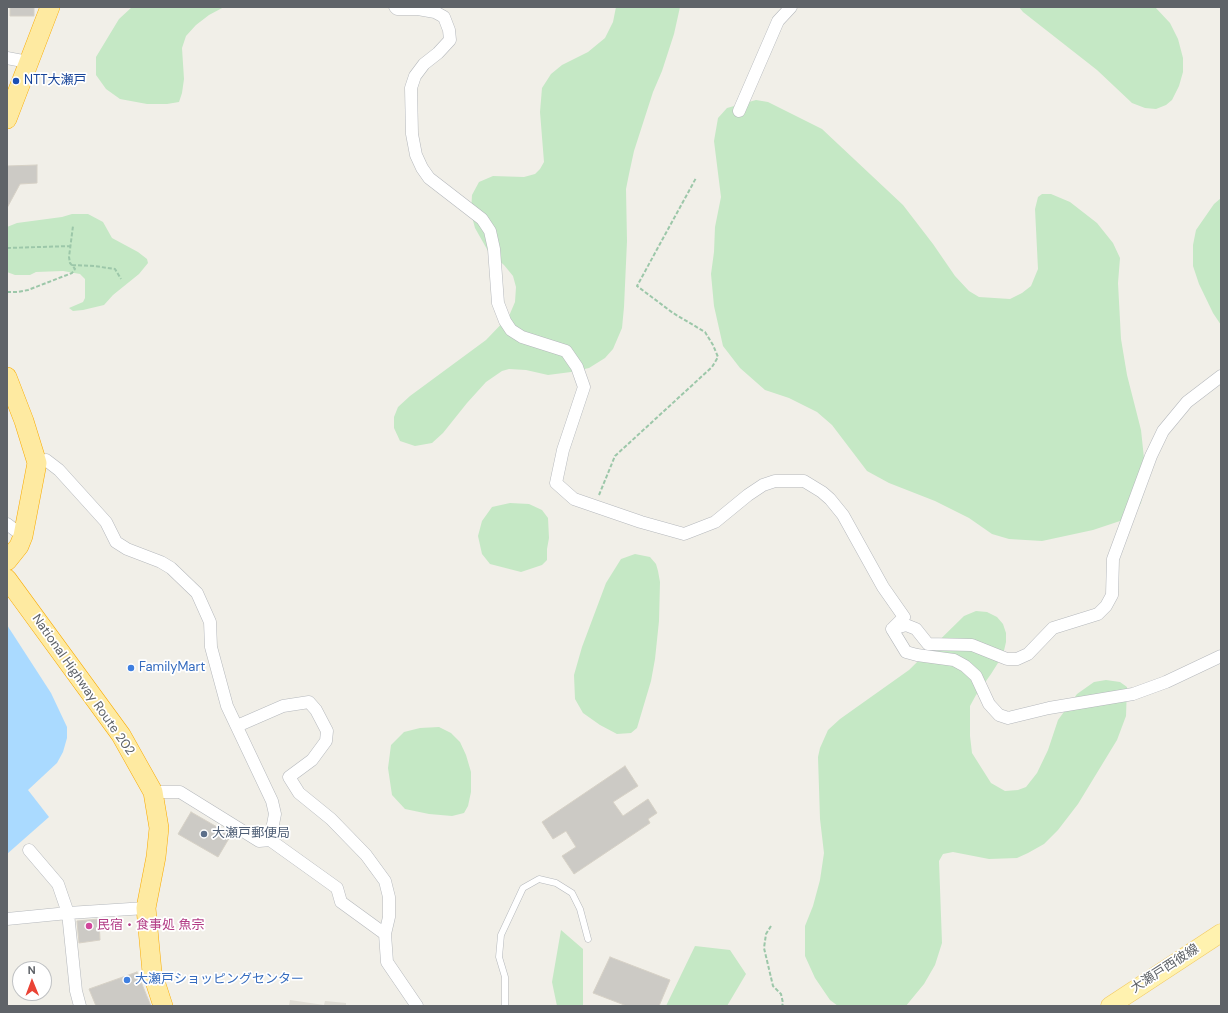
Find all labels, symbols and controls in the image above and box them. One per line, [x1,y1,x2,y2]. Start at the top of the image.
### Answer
place label: NTT大瀬戸 [24,73,87,89]
marker: NTT大瀬戸 [11,76,21,86]
street label: National Highway Route 202 [28,612,138,758]
place label: FamilyMart [139,660,205,676]
marker: FamilyMart [126,663,136,673]
place label: 大瀬戸郵便局 [212,826,290,842]
marker: 大瀬戸郵便局 [199,829,209,839]
place label: 民宿・食事処 魚宗 [97,918,204,934]
marker: 民宿・食事処 魚宗 [84,921,94,931]
street label: 大瀬戸西彼線 [1128,941,1202,997]
north arrow [12,961,52,1001]
text: N [28,963,36,977]
place label: 大瀬戸ショッピングセンター [135,972,304,988]
marker: 大瀬戸ショッピングセンター [122,975,132,985]

